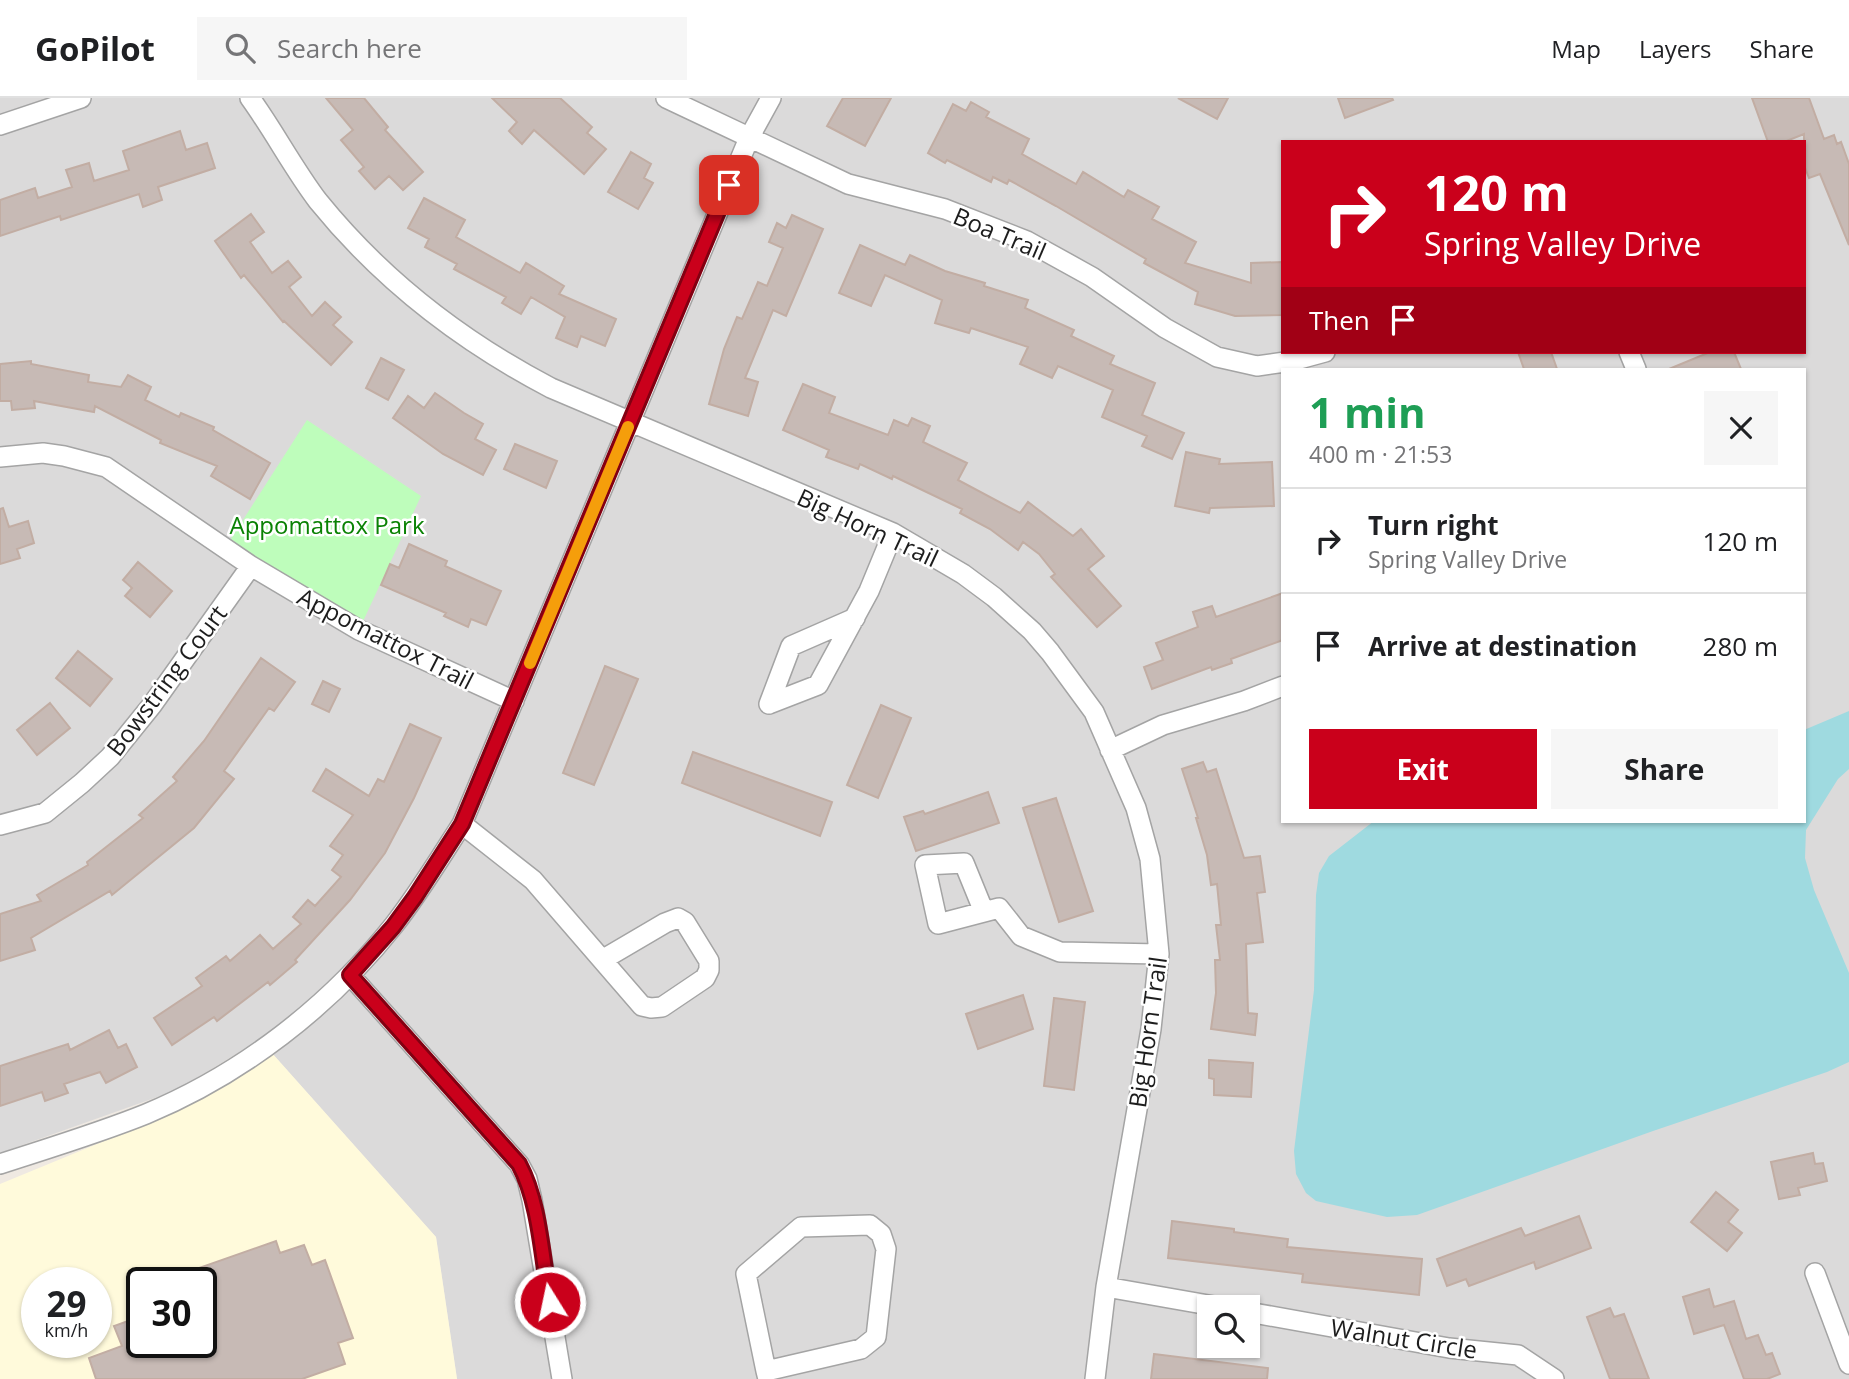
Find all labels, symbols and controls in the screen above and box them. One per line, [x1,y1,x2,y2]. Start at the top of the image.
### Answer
search box [197,17,687,80]
text: GoPilot [35,26,155,71]
icon: search [221,29,259,67]
text: Search here [277,30,422,66]
text: Map [1551,32,1601,65]
text: Layers [1639,32,1712,65]
text: Share [1750,32,1814,65]
pin [699,155,759,215]
text: 120 m [1424,159,1569,225]
icon: arrive [710,166,748,204]
icon: right [1309,168,1400,259]
street label: Boa Trail [948,199,1052,267]
text: Spring Valley Drive [1424,222,1701,265]
icon: arrive [1384,301,1422,339]
text: Then [1309,302,1370,338]
text: 1 min [1309,383,1426,440]
button: close [1704,391,1778,465]
text: 400 m · 21:53 [1309,438,1452,470]
street label: Big Horn Trail [792,480,944,574]
text: Turn right [1368,507,1499,543]
park label: Appomattox Park [229,508,425,541]
icon: right [1309,522,1347,560]
text: 120 m [1703,523,1778,559]
text: Spring Valley Drive [1368,543,1567,575]
street label: Appomattox Trail [292,579,480,697]
street label: Bowstring Court [98,598,234,762]
icon: arrive [1309,627,1347,665]
text: Arrive at destination [1368,628,1637,664]
text: 280 m [1703,628,1778,664]
button: Exit [1309,729,1537,809]
button: Share [1551,729,1778,809]
street label: Big Horn Trail [1120,954,1174,1110]
position arrow [513,1265,587,1339]
speed limit sign: 30 [126,1267,217,1358]
text: 29 [46,1280,87,1327]
map controls [1197,1295,1260,1358]
button: search [1197,1295,1260,1358]
street label: Walnut Circle [1328,1310,1480,1366]
text: km/h [45,1318,88,1342]

